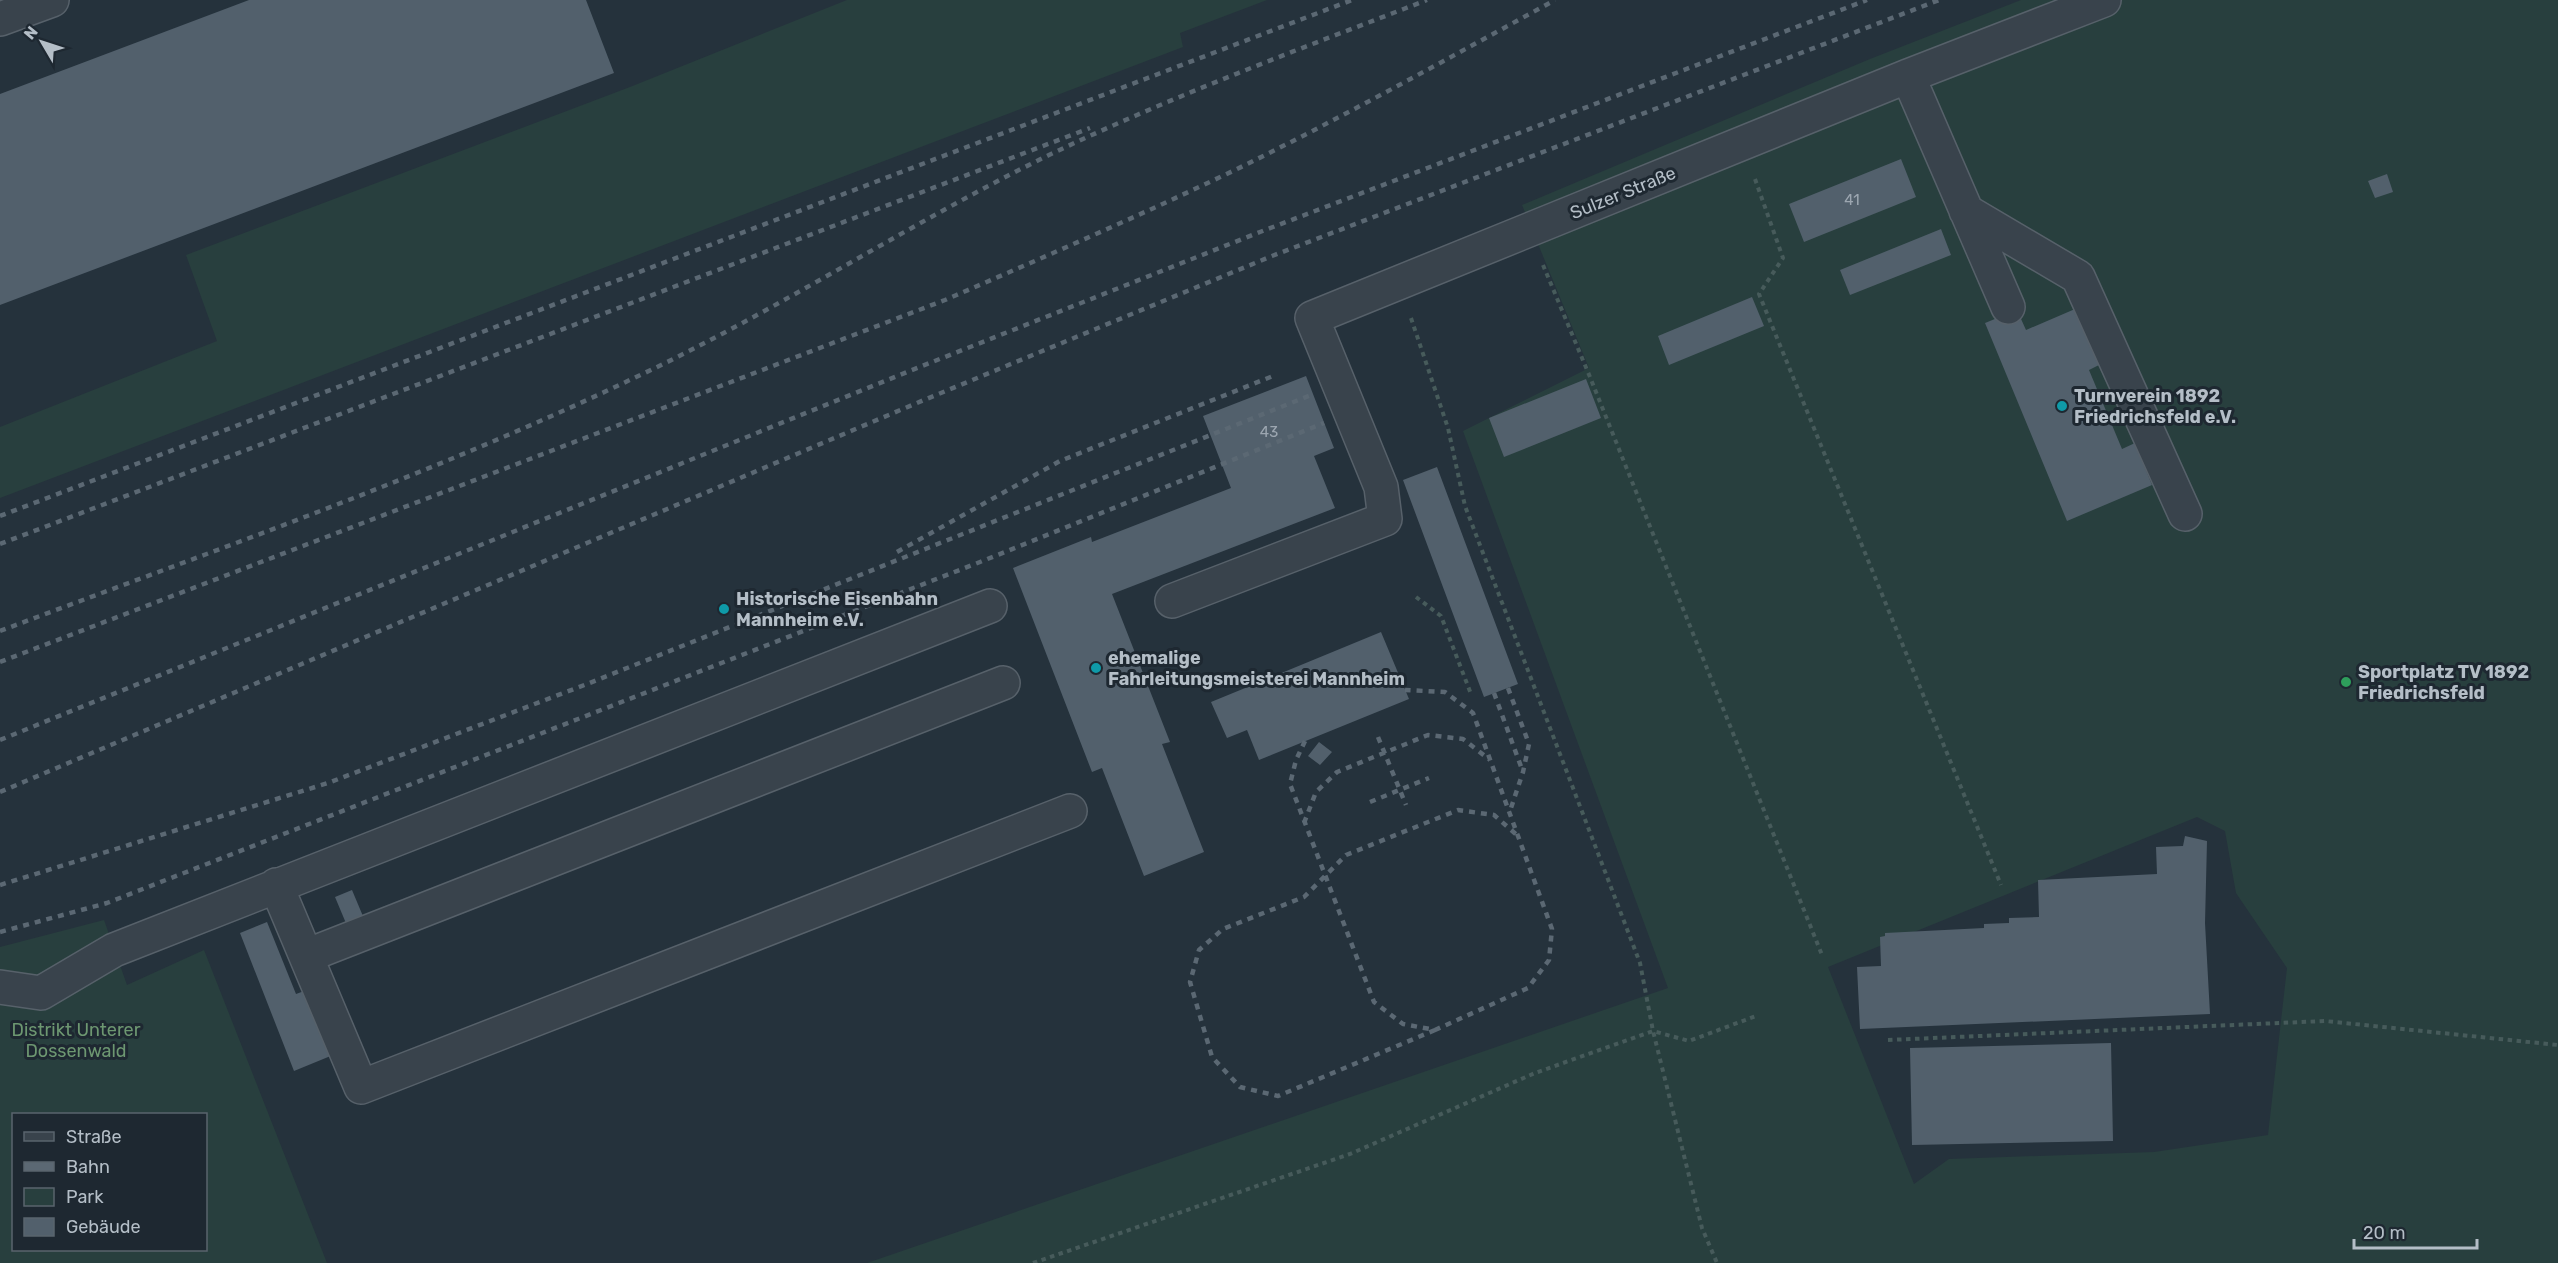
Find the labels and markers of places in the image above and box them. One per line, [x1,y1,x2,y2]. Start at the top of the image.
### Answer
place label: Turnverein 1892 Friedrichsfeld e.V. [2074,385,2236,428]
marker: Turnverein 1892 Friedrichsfeld e.V. [2055,399,2069,413]
place label: Historische Eisenbahn Mannheim e.V. [736,588,938,631]
marker: Historische Eisenbahn Mannheim e.V. [717,602,731,616]
place label: ehemalige Fahrleitungsmeisterei Mannheim [1108,647,1405,690]
marker: ehemalige Fahrleitungsmeisterei Mannheim [1089,661,1103,675]
place label: Sportplatz TV 1892 Friedrichsfeld [2358,661,2529,704]
marker: Sportplatz TV 1892 Friedrichsfeld [2339,675,2353,689]

